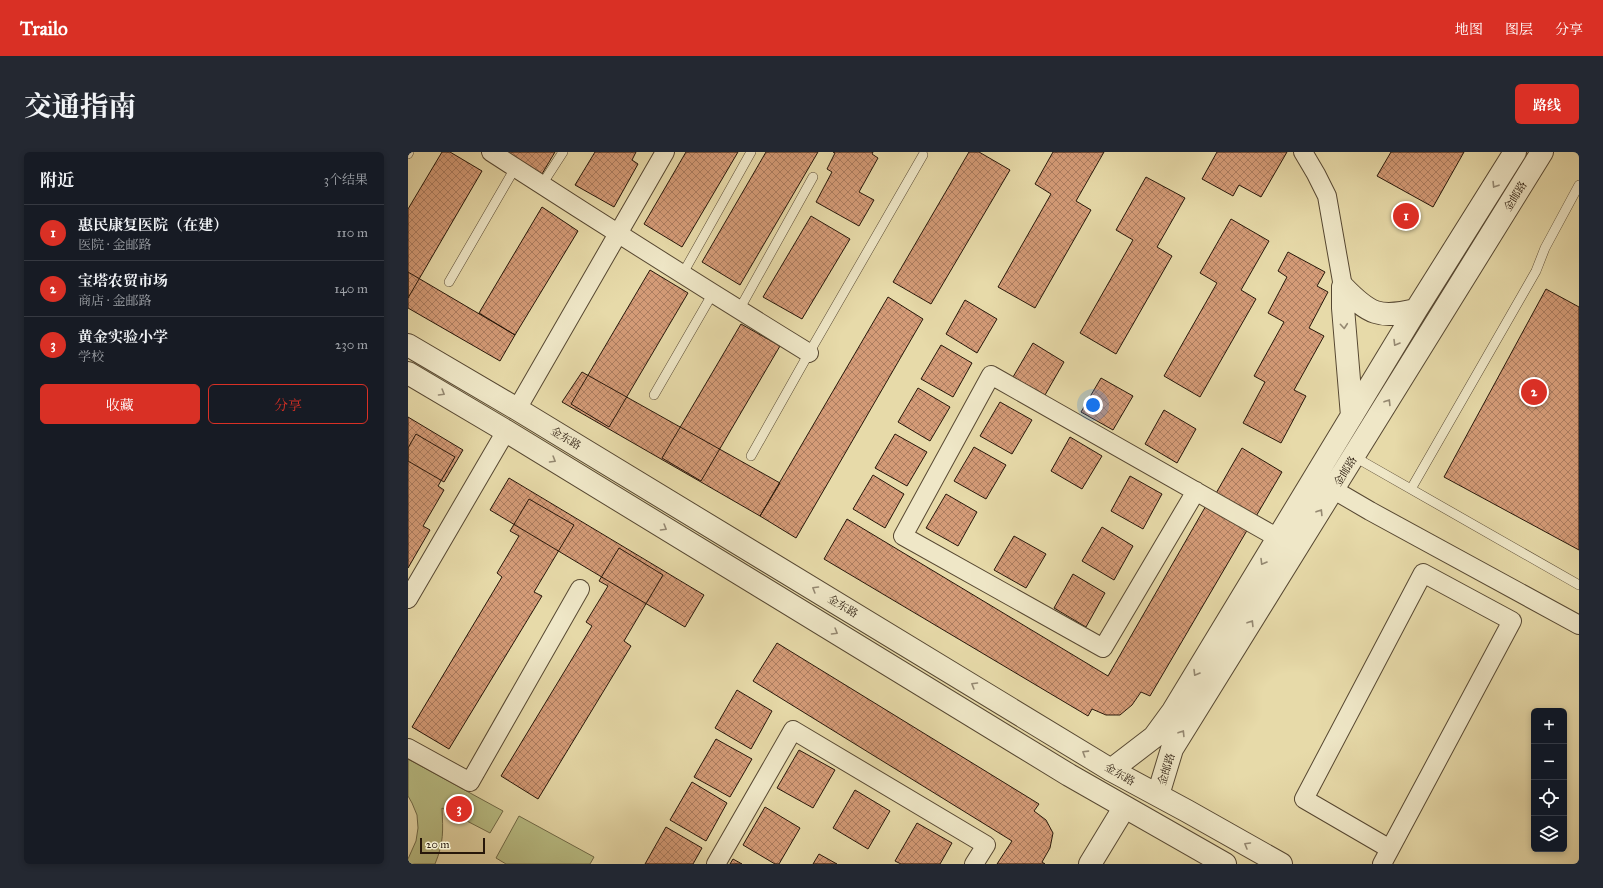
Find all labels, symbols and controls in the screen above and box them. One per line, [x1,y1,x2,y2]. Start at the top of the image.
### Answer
text: Trailo [20,17,68,40]
text: 地图 [1455,21,1483,38]
text: 图层 [1505,21,1533,38]
text: 分享 [1555,21,1583,38]
button: 路线 [1515,84,1579,124]
text: 交通指南 [24,89,136,124]
text: 附近 [40,170,74,191]
text: 3个结果 [324,172,368,188]
street label: 金邮路 [1501,179,1530,214]
one-way arrow [1492,181,1499,188]
pin: 1 [1393,201,1419,231]
text: 惠民康复医院（在建） [78,216,228,234]
text: 1 [50,225,56,241]
text: 110 m [336,225,368,241]
text: 医院 · 金邮路 [78,237,151,253]
text: 宝塔农贸市场 [78,272,168,290]
text: 2 [50,281,56,297]
text: 140 m [334,281,368,297]
text: 商店 · 金邮路 [78,293,151,309]
one-way arrow [1340,323,1349,329]
text: 黄金实验小学 [78,328,168,346]
text: 3 [50,337,56,353]
text: 230 m [335,337,368,353]
one-way arrow [1394,339,1401,346]
text: 学校 [78,349,104,365]
pin: 2 [1521,377,1547,407]
button: 收藏 [40,384,200,424]
button: 分享 [208,384,368,424]
one-way arrow [438,389,445,396]
your location [1083,395,1103,415]
one-way arrow [1383,399,1391,406]
street label: 金东路 [548,424,583,452]
street label: 金邮路 [1331,454,1360,489]
one-way arrow [549,455,556,463]
one-way arrow [1315,509,1322,516]
one-way arrow [660,523,667,530]
one-way arrow [1261,558,1268,565]
one-way arrow [812,586,819,594]
street label: 金东路 [825,592,860,620]
one-way arrow [1246,620,1254,627]
one-way arrow [831,627,838,635]
one-way arrow [1193,669,1201,676]
one-way arrow [971,683,978,690]
map controls [1531,708,1567,852]
button: + [1531,708,1567,744]
one-way arrow [1178,730,1185,737]
button: − [1531,744,1567,780]
one-way arrow [1082,750,1089,758]
street label: 金邮路 [1155,751,1178,787]
street label: 金东路 [1102,761,1137,788]
button: locate [1531,780,1567,816]
pin: 3 [446,794,472,824]
button: layers [1531,816,1567,852]
scale bar [420,836,485,855]
text: 20 m [426,838,449,851]
one-way arrow [1244,842,1251,849]

